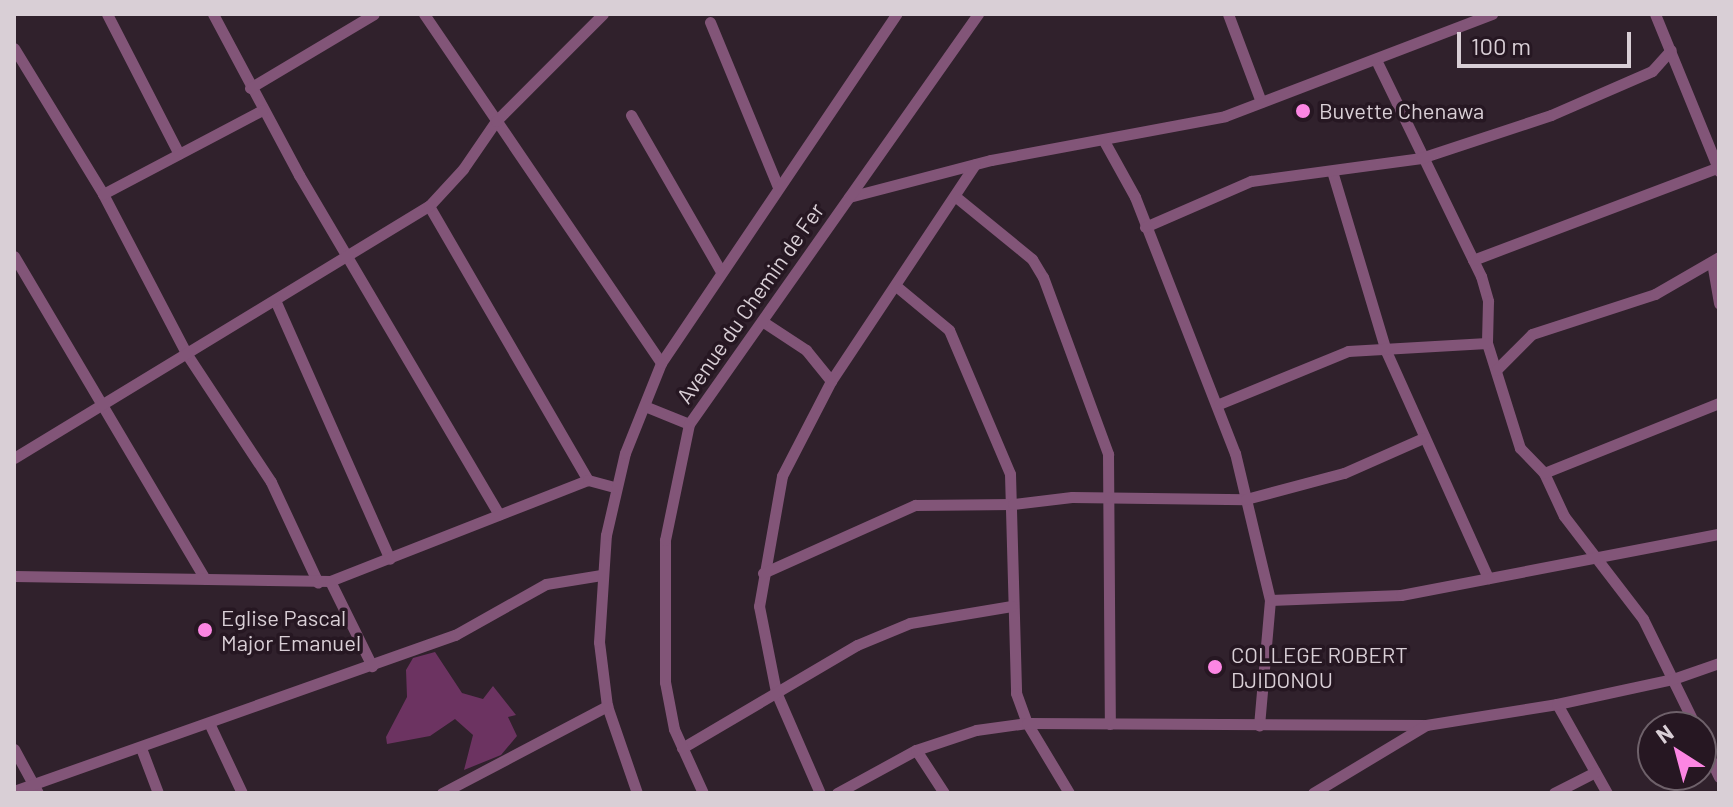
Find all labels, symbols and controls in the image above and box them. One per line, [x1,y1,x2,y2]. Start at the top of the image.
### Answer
scale bar [1461,16,1635,66]
text: 100 m [1471,31,1531,60]
place label: Buvette Chenawa [1319,98,1484,124]
marker: Buvette Chenawa [1294,102,1312,120]
street label: Avenue du Chemin de Fer [671,198,829,408]
place label: Eglise Pascal Major Emanuel [221,604,361,656]
marker: Eglise Pascal Major Emanuel [196,621,214,639]
place label: COLLEGE ROBERT DJIDONOU [1231,641,1408,692]
marker: COLLEGE ROBERT DJIDONOU [1206,658,1224,676]
north arrow [1637,711,1717,791]
text: N [1650,718,1678,748]

